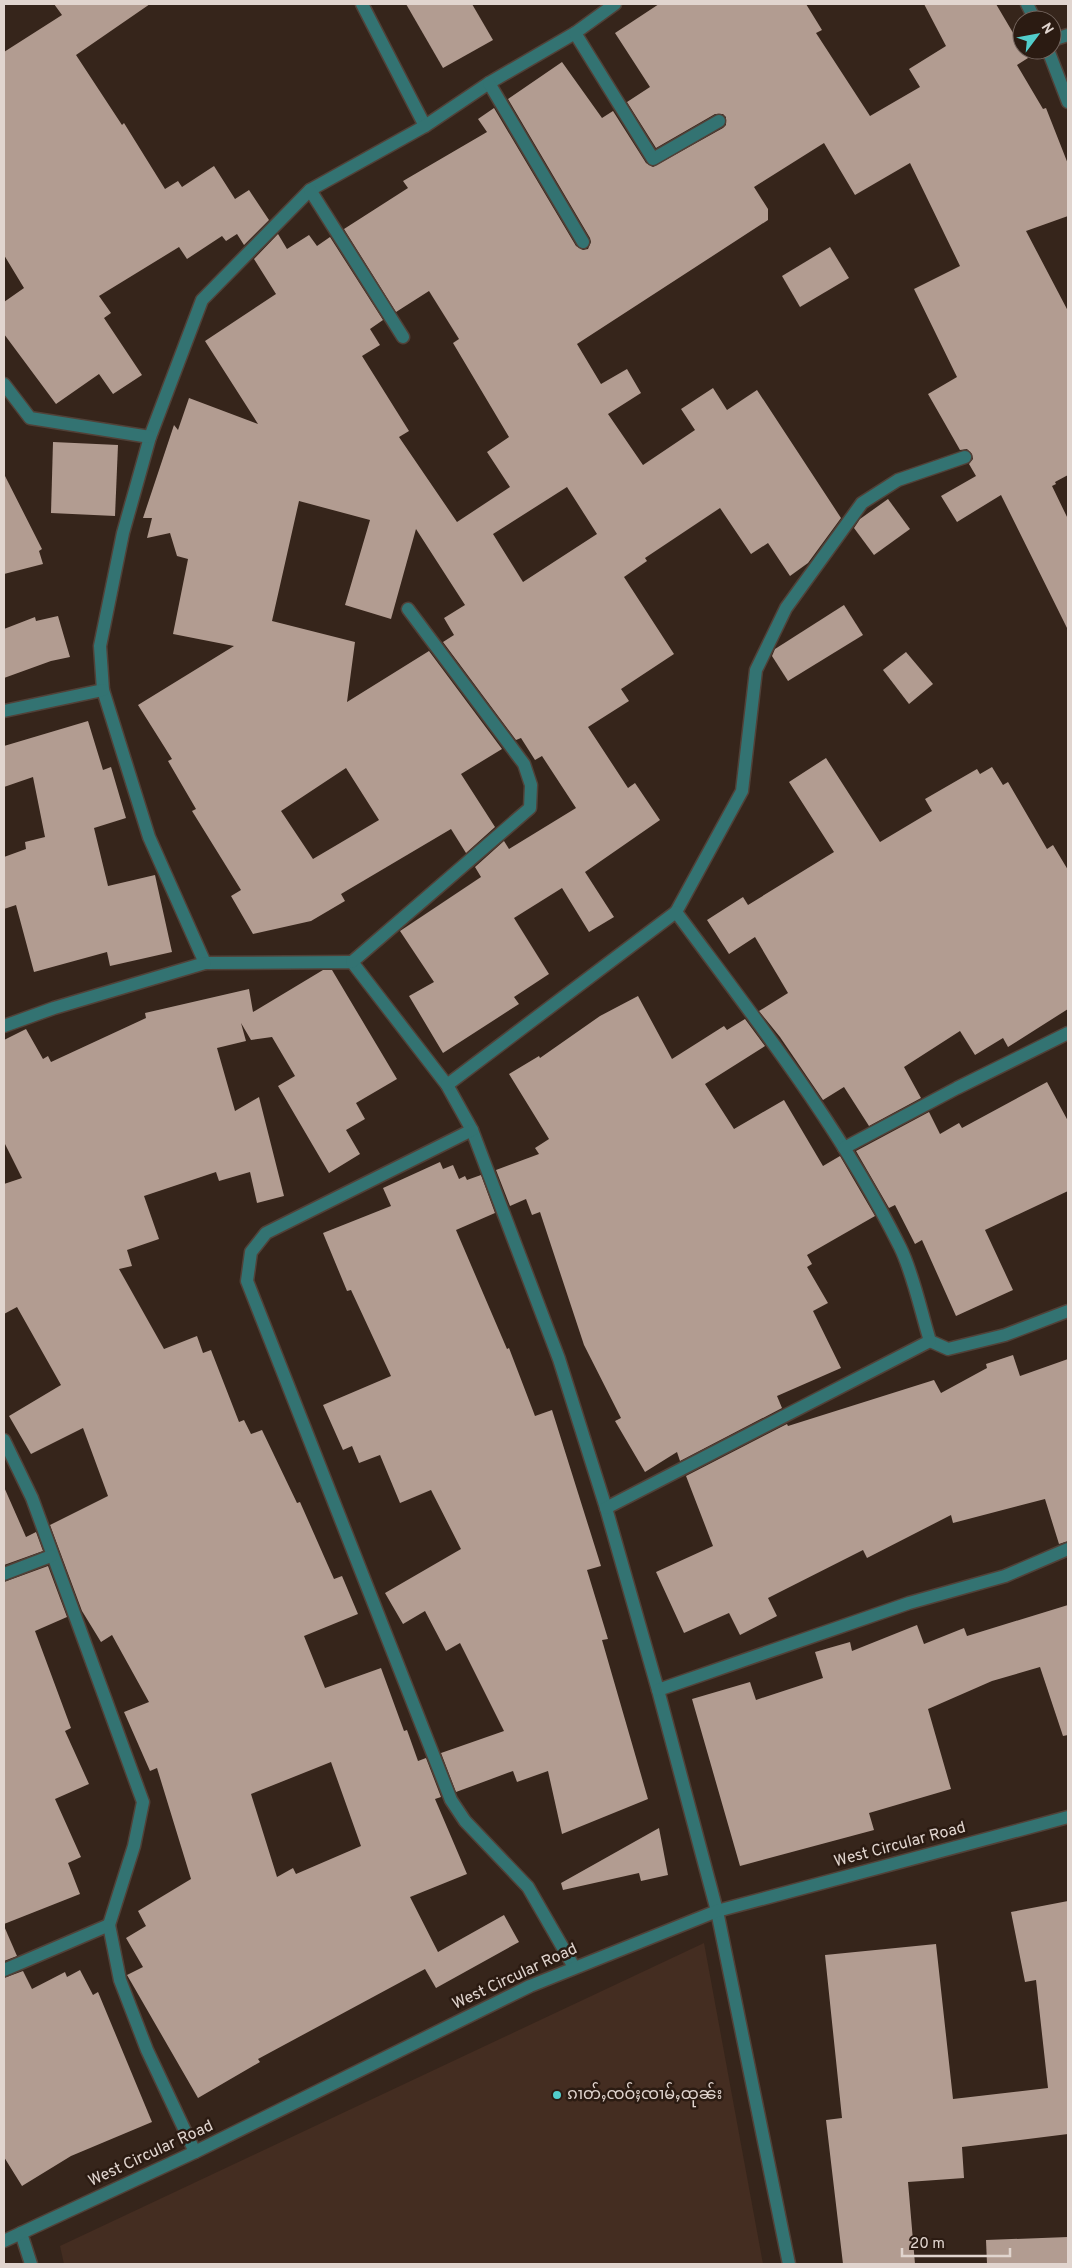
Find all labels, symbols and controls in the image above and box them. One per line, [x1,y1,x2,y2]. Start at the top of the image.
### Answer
north arrow [1012,10,1062,60]
text: N [1037,20,1057,38]
street label: West Circular Road [832,1818,968,1872]
street label: West Circular Road [449,1939,581,2015]
place label: ၵၢတ်ႇၸဝ်ႈၸၢမ်ႇထုၼ်း [567,2082,722,2108]
marker: ၵၢတ်ႇၸဝ်ႈၸၢမ်ႇထုၼ်း [551,2089,563,2101]
street label: West Circular Road [85,2116,217,2192]
scale bar [902,2226,1010,2258]
text: 20 m [910,2235,945,2254]

